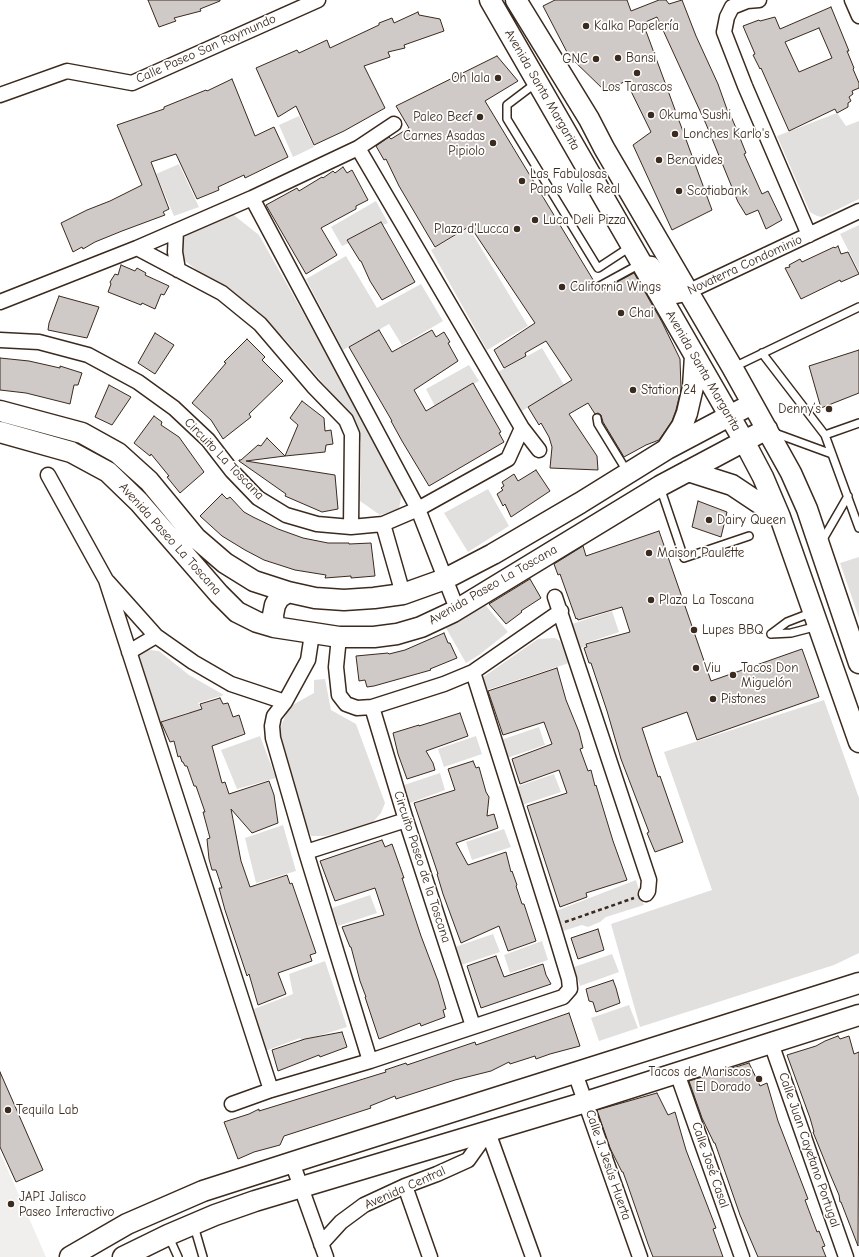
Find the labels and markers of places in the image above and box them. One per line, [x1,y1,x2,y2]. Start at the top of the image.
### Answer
place label: Kalka Papelería [594,18,679,34]
marker: Kalka Papelería [581,21,591,31]
place label: Bansi [626,50,656,66]
place label: GNC [562,51,588,67]
marker: Bansi [613,53,623,63]
marker: GNC [591,54,601,64]
marker: Los Tarascos [632,68,642,78]
place label: Oh lala [451,70,490,86]
marker: Oh lala [493,73,503,83]
place label: Los Tarascos [602,79,672,95]
place label: Okuma Sushi [659,107,731,123]
place label: Paleo Beef [413,109,472,125]
marker: Okuma Sushi [646,110,656,120]
marker: Paleo Beef [475,112,485,122]
place label: Lonches Karlo's [683,126,770,142]
place label: Carnes Asadas Pipiolo [403,128,485,159]
marker: Lonches Karlo's [670,129,680,139]
marker: Carnes Asadas Pipiolo [488,138,498,148]
place label: Benavides [667,152,723,168]
marker: Benavides [654,155,664,165]
place label: Las Fabulosas Papas Valle Real [530,166,620,197]
marker: Las Fabulosas Papas Valle Real [517,176,527,186]
place label: Scotiabank [687,183,748,199]
marker: Scotiabank [674,186,684,196]
place label: Luca Deli Pizza [543,212,626,228]
marker: Luca Deli Pizza [530,215,540,225]
place label: Plaza d'Lucca [434,221,509,237]
marker: Plaza d'Lucca [512,224,522,234]
place label: California Wings [570,279,661,295]
marker: California Wings [557,282,567,292]
place label: Chai [629,305,654,321]
marker: Chai [616,308,626,318]
place label: Station 24 [641,382,696,398]
marker: Station 24 [628,385,638,395]
place label: Denny’s [778,401,821,417]
marker: Denny’s [824,404,834,414]
place label: Dairy Queen [717,512,786,528]
marker: Dairy Queen [704,515,714,525]
place label: Maison Paulette [657,545,744,561]
marker: Maison Paulette [644,548,654,558]
place label: Plaza La Toscana [659,592,754,608]
marker: Plaza La Toscana [646,595,656,605]
place label: Lupes BBQ [702,622,763,638]
marker: Lupes BBQ [689,625,699,635]
place label: Viu [704,660,721,676]
place label: Tacos Don Miguelón [741,660,798,691]
marker: Viu [691,663,701,673]
marker: Tacos Don Miguelón [728,670,738,680]
place label: Pistones [721,691,766,707]
marker: Pistones [708,694,718,704]
place label: Tacos de Mariscos El Dorado [649,1064,751,1095]
marker: Tacos de Mariscos El Dorado [754,1074,764,1084]
place label: Tequila Lab [16,1102,78,1118]
marker: Tequila Lab [3,1105,13,1115]
place label: JAPI Jalisco Paseo Interactivo [19,1189,114,1220]
marker: JAPI Jalisco Paseo Interactivo [6,1199,16,1209]

